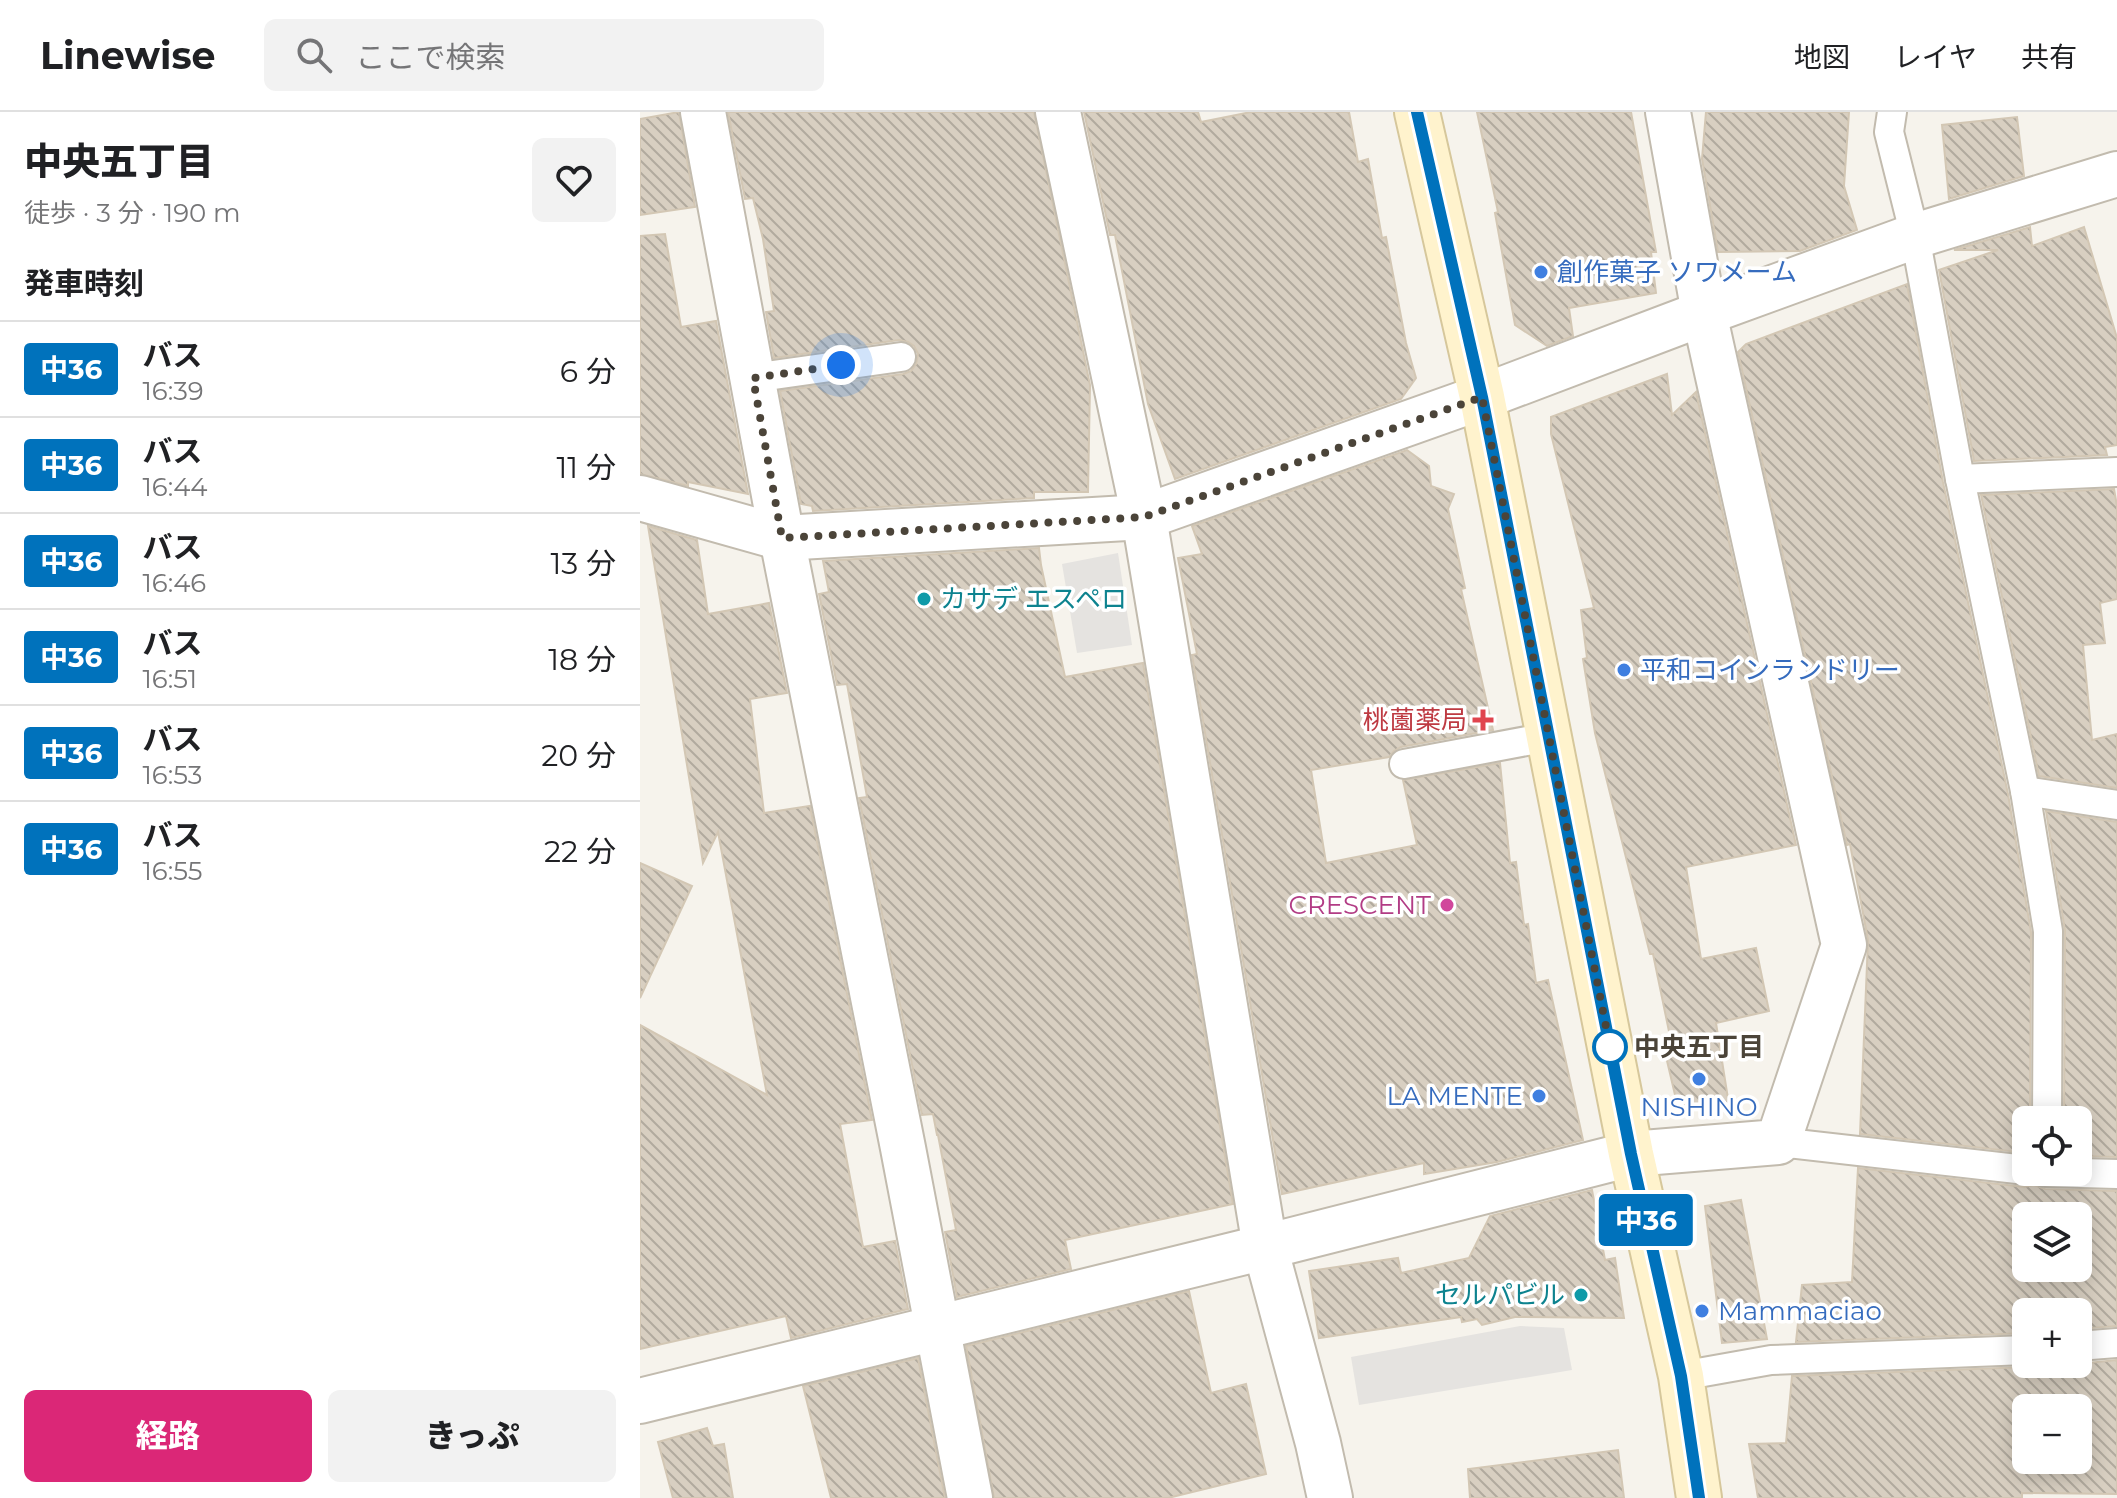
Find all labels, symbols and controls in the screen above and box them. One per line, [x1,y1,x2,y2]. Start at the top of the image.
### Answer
search box [264,19,824,91]
text: Linewise [40,32,216,79]
icon: search [292,33,336,77]
text: ここで検索 [356,39,506,76]
text: 地図 [1794,40,1850,74]
text: レイヤ [1894,40,1977,74]
text: 共有 [2021,40,2077,74]
text: 中央五丁目 [24,138,214,185]
button: heart [532,138,616,222]
text: 徒歩 · 3 分 · 190 m [24,197,241,229]
place label: 創作菓子 ソワメーム [1557,256,1797,288]
marker: 創作菓子 ソワメーム [1532,263,1550,281]
text: 発車時刻 [24,265,144,302]
text: バス [142,337,202,374]
your location [821,345,861,385]
text: 中36 [40,352,102,386]
text: 6 分 [560,353,616,390]
text: 16:39 [142,375,204,407]
text: バス [142,433,202,470]
text: 中36 [40,448,102,482]
text: 11 分 [556,449,616,486]
text: 16:44 [142,471,208,503]
text: バス [142,529,202,566]
text: 中36 [40,544,102,578]
text: 13 分 [550,545,616,582]
text: 16:46 [142,567,206,599]
place label: カサデ エスペロ [940,583,1127,615]
marker: カサデ エスペロ [915,590,933,608]
text: バス [142,625,202,662]
text: 中36 [40,640,102,674]
text: 18 分 [548,641,616,678]
place label: 平和コインランドリー [1640,654,1900,686]
marker: 平和コインランドリー [1615,661,1633,679]
text: 16:51 [142,663,197,695]
place label: 桃薗薬局 [1363,704,1467,736]
marker: 桃薗薬局 [1474,711,1492,729]
text: バス [142,721,202,758]
text: 中36 [40,736,102,770]
text: 20 分 [541,737,616,774]
text: 16:53 [142,759,202,791]
text: バス [142,817,202,854]
text: 中36 [40,832,102,866]
text: 22 分 [544,833,616,870]
text: 16:55 [142,855,202,887]
place label: CRESCENT [1288,889,1431,921]
marker: CRESCENT [1438,896,1456,914]
marker: 中央五丁目 [1593,1030,1627,1064]
place label: 中央五丁目 [1634,1031,1764,1063]
marker: NISHINO [1690,1070,1708,1088]
place label: LA MENTE [1387,1080,1523,1112]
marker: LA MENTE [1530,1087,1548,1105]
place label: NISHINO [1641,1091,1757,1123]
map controls [2012,1106,2092,1474]
button: locate [2012,1106,2092,1186]
line badge: 中36 [1600,1194,1692,1246]
button: layers [2012,1202,2092,1282]
text: 中36 [1615,1203,1677,1237]
place label: セルパビル [1435,1279,1565,1311]
marker: セルパビル [1572,1286,1590,1304]
place label: Mammaciao [1718,1295,1882,1327]
button: + [2012,1298,2092,1378]
marker: Mammaciao [1693,1302,1711,1320]
button: 経路 [24,1390,312,1482]
button: きっぷ [328,1390,616,1482]
button: − [2012,1394,2092,1474]

